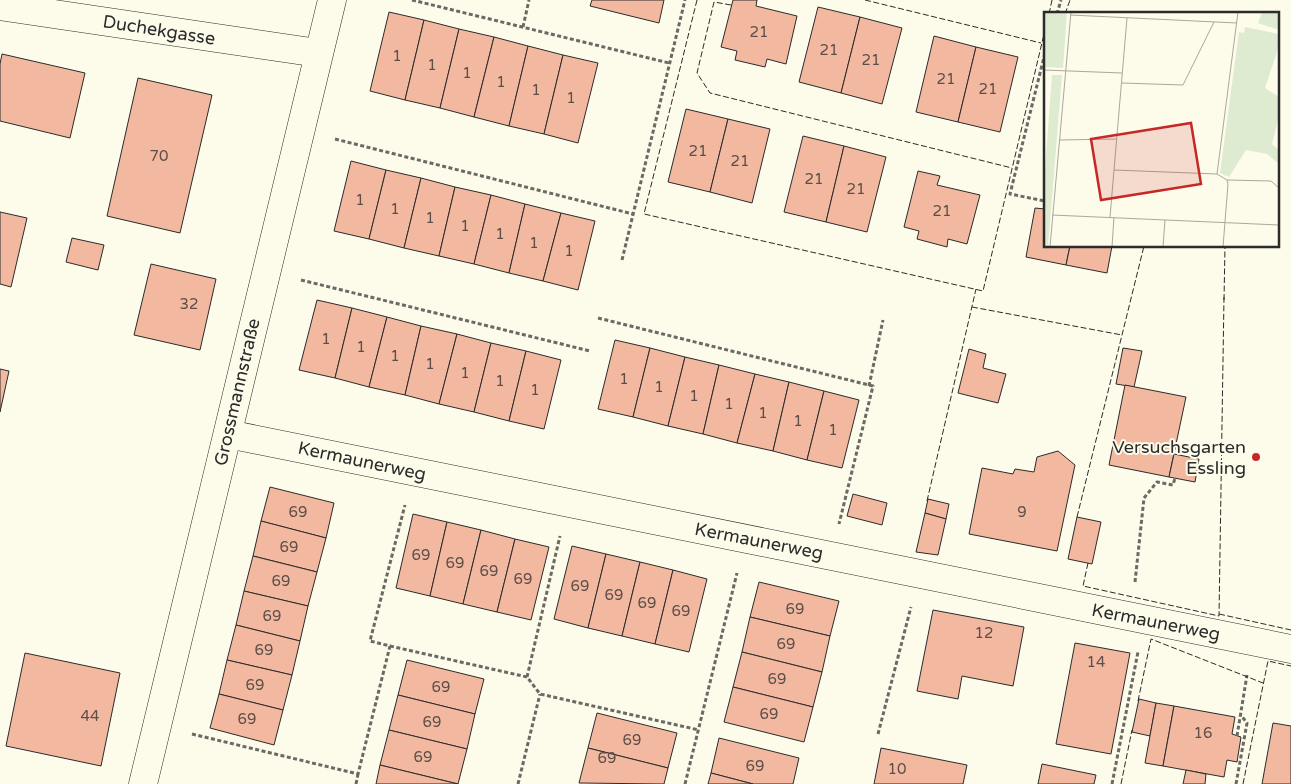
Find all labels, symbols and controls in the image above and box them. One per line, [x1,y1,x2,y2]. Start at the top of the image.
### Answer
street label: Duchekgasse [101,10,217,50]
inset map [1044,12,1278,248]
house number: 21 [750,23,768,41]
house number: 21 [820,41,838,59]
house number: 1 [392,47,402,65]
house number: 21 [862,51,880,69]
house number: 1 [427,56,437,74]
house number: 1 [462,64,472,82]
house number: 21 [937,70,955,88]
house number: 1 [496,73,506,91]
house number: 21 [979,80,997,98]
house number: 1 [531,81,541,99]
house number: 1 [566,89,576,107]
house number: 21 [689,142,707,160]
house number: 70 [150,147,168,165]
house number: 21 [731,152,749,170]
house number: 21 [805,170,823,188]
house number: 21 [847,180,865,198]
house number: 1 [355,191,365,209]
house number: 1 [390,200,400,218]
house number: 21 [933,202,951,220]
house number: 1 [425,209,435,227]
house number: 1 [460,217,470,235]
house number: 1 [495,225,505,243]
house number: 1 [529,234,539,252]
house number: 1 [564,242,574,260]
house number: 32 [180,295,198,313]
street label: Grossmannstraße [209,316,265,468]
house number: 1 [321,330,331,348]
house number: 1 [356,338,366,356]
house number: 1 [390,347,400,365]
house number: 1 [425,355,435,373]
house number: 1 [460,364,470,382]
house number: 1 [619,370,629,388]
house number: 1 [495,372,505,390]
house number: 1 [654,378,664,396]
house number: 1 [530,381,540,399]
house number: 1 [689,387,699,405]
house number: 1 [724,395,734,413]
house number: 1 [758,404,768,422]
house number: 1 [793,412,803,430]
house number: 1 [828,421,838,439]
place label: Versuchsgarten Essling [1112,436,1246,479]
street label: Kermaunerweg [296,437,428,485]
marker: Versuchsgarten Essling [1250,451,1262,463]
house number: 69 [289,503,307,521]
house number: 9 [1017,503,1027,521]
street label: Kermaunerweg [693,518,825,564]
house number: 69 [280,538,298,556]
house number: 69 [412,546,430,564]
house number: 69 [446,554,464,572]
house number: 69 [480,562,498,580]
house number: 69 [514,570,532,588]
house number: 69 [272,572,290,590]
house number: 69 [571,577,589,595]
house number: 69 [605,586,623,604]
house number: 69 [638,594,656,612]
street label: Kermaunerweg [1090,599,1222,645]
house number: 69 [786,600,804,618]
house number: 69 [672,602,690,620]
house number: 69 [263,607,281,625]
house number: 12 [975,624,993,642]
house number: 69 [777,635,795,653]
house number: 69 [255,641,273,659]
house number: 14 [1087,653,1105,671]
house number: 69 [768,670,786,688]
house number: 69 [246,676,264,694]
house number: 69 [432,678,450,696]
house number: 69 [760,705,778,723]
house number: 44 [81,707,99,725]
house number: 69 [238,710,256,728]
house number: 69 [423,713,441,731]
house number: 16 [1194,724,1212,742]
house number: 69 [623,731,641,749]
house number: 69 [414,748,432,766]
house number: 69 [598,749,616,767]
house number: 69 [746,757,764,775]
house number: 10 [888,760,906,778]

